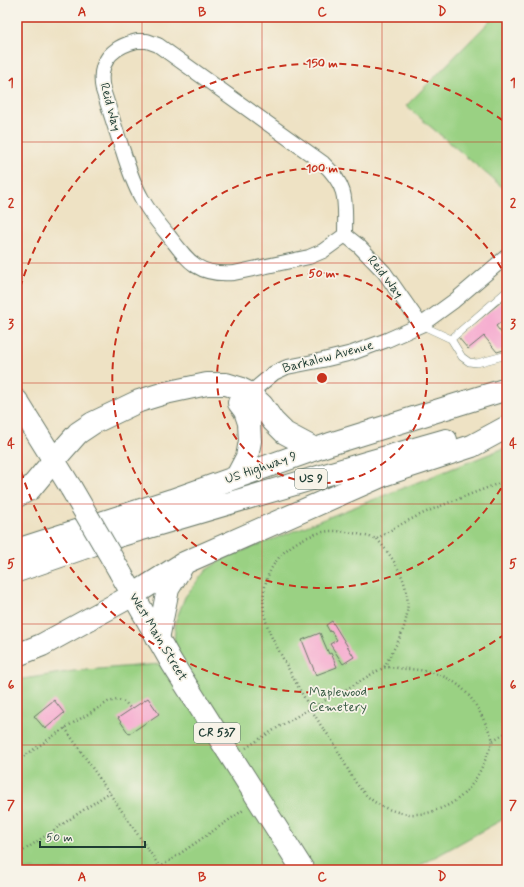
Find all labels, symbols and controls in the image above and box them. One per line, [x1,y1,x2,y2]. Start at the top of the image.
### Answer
text: A [78,4,86,21]
text: B [198,4,207,21]
text: C [317,4,327,21]
text: D [438,4,447,21]
text: 150 m [306,56,338,72]
text: 1 [8,75,14,92]
text: 1 [510,75,516,92]
street label: Reid Way [95,81,125,133]
text: 100 m [306,161,339,177]
text: 2 [8,195,15,212]
text: 2 [510,195,517,212]
street label: Reid Way [363,252,407,302]
text: 50 m [309,266,336,282]
text: 3 [8,316,14,333]
text: 3 [510,316,516,333]
street label: Barkalow Avenue [281,337,375,377]
centre of rings [315,371,329,385]
text: 4 [7,436,15,453]
text: 4 [509,436,517,453]
street label: US Highway 9 [223,448,299,489]
road number: US 9 [295,469,327,489]
text: 5 [7,556,15,573]
text: 5 [509,556,517,573]
street label: West Main Street [125,590,191,684]
text: 6 [8,677,15,694]
text: 6 [510,677,517,694]
park label: Maplewood Cemetery [309,684,367,716]
road number: CR 537 [194,723,240,743]
text: 7 [7,797,15,814]
text: 7 [509,797,517,814]
scale bar [40,823,145,849]
text: 50 m [46,830,73,846]
text: A [78,869,86,886]
text: B [198,869,207,886]
text: C [317,869,327,886]
text: D [438,869,447,886]

